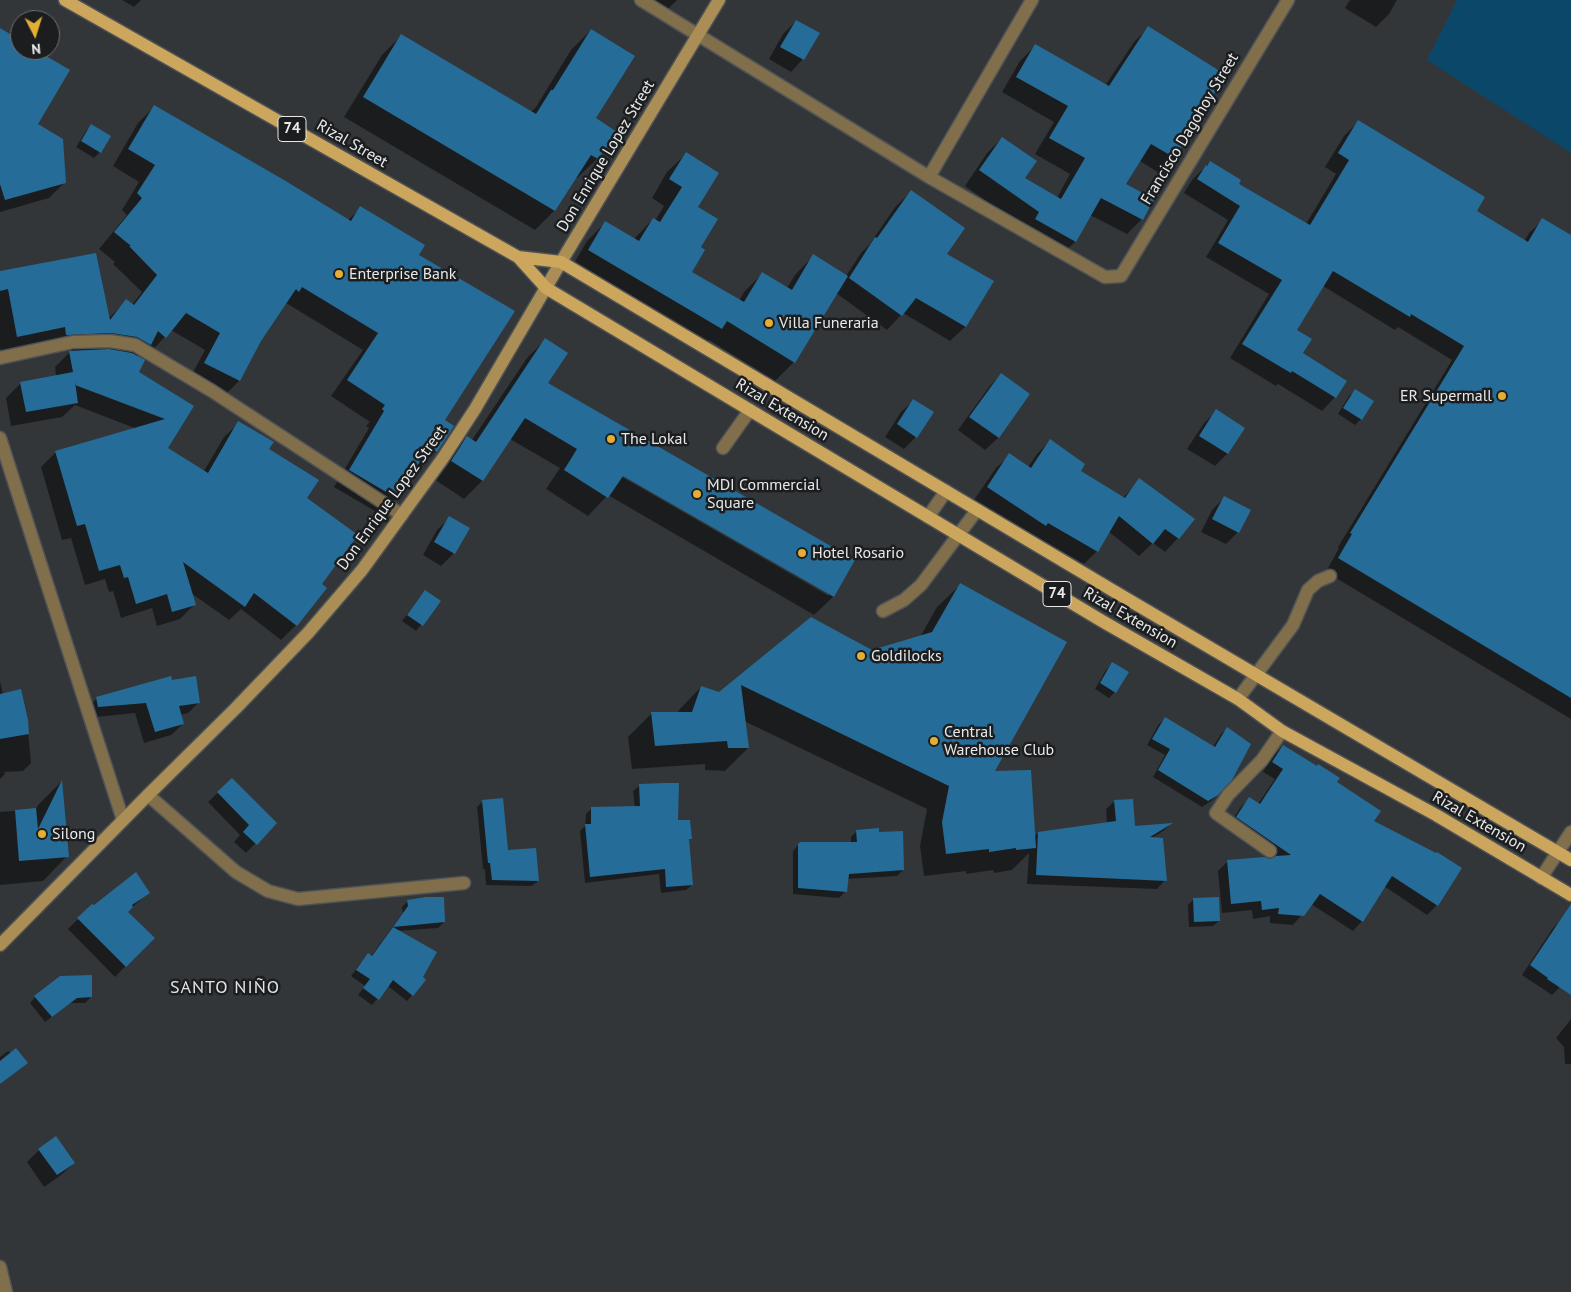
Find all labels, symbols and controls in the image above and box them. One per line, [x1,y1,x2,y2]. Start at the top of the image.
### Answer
north arrow [10,10,60,60]
text: N [31,40,42,58]
street label: Francisco Dagohoy Street [1137,50,1243,208]
street label: Don Enrique Lopez Street [553,77,659,235]
road number: 74 [278,116,306,142]
street label: Rizal Street [313,116,391,172]
place label: Enterprise Bank [349,264,456,284]
marker: Enterprise Bank [333,268,345,280]
place label: Villa Funeraria [779,313,879,333]
marker: Villa Funeraria [763,317,775,329]
street label: Rizal Extension [732,375,832,445]
place label: ER Supermall [1400,386,1492,406]
marker: ER Supermall [1496,390,1508,402]
street label: Don Enrique Lopez Street [333,422,451,574]
place label: The Lokal [621,429,687,449]
marker: The Lokal [605,433,617,445]
place label: MDI Commercial Square [707,475,820,513]
marker: MDI Commercial Square [691,488,703,500]
place label: Hotel Rosario [812,543,904,563]
marker: Hotel Rosario [796,547,808,559]
road number: 74 [1043,582,1071,606]
street label: Rizal Extension [1080,583,1180,653]
place label: Goldilocks [871,646,942,666]
marker: Goldilocks [855,650,867,662]
place label: Central Warehouse Club [944,722,1054,760]
marker: Central Warehouse Club [928,735,940,747]
street label: Rizal Extension [1429,787,1529,857]
place label: Silong [52,824,95,844]
marker: Silong [36,828,48,840]
district label: SANTO NIÑO [169,977,281,999]

